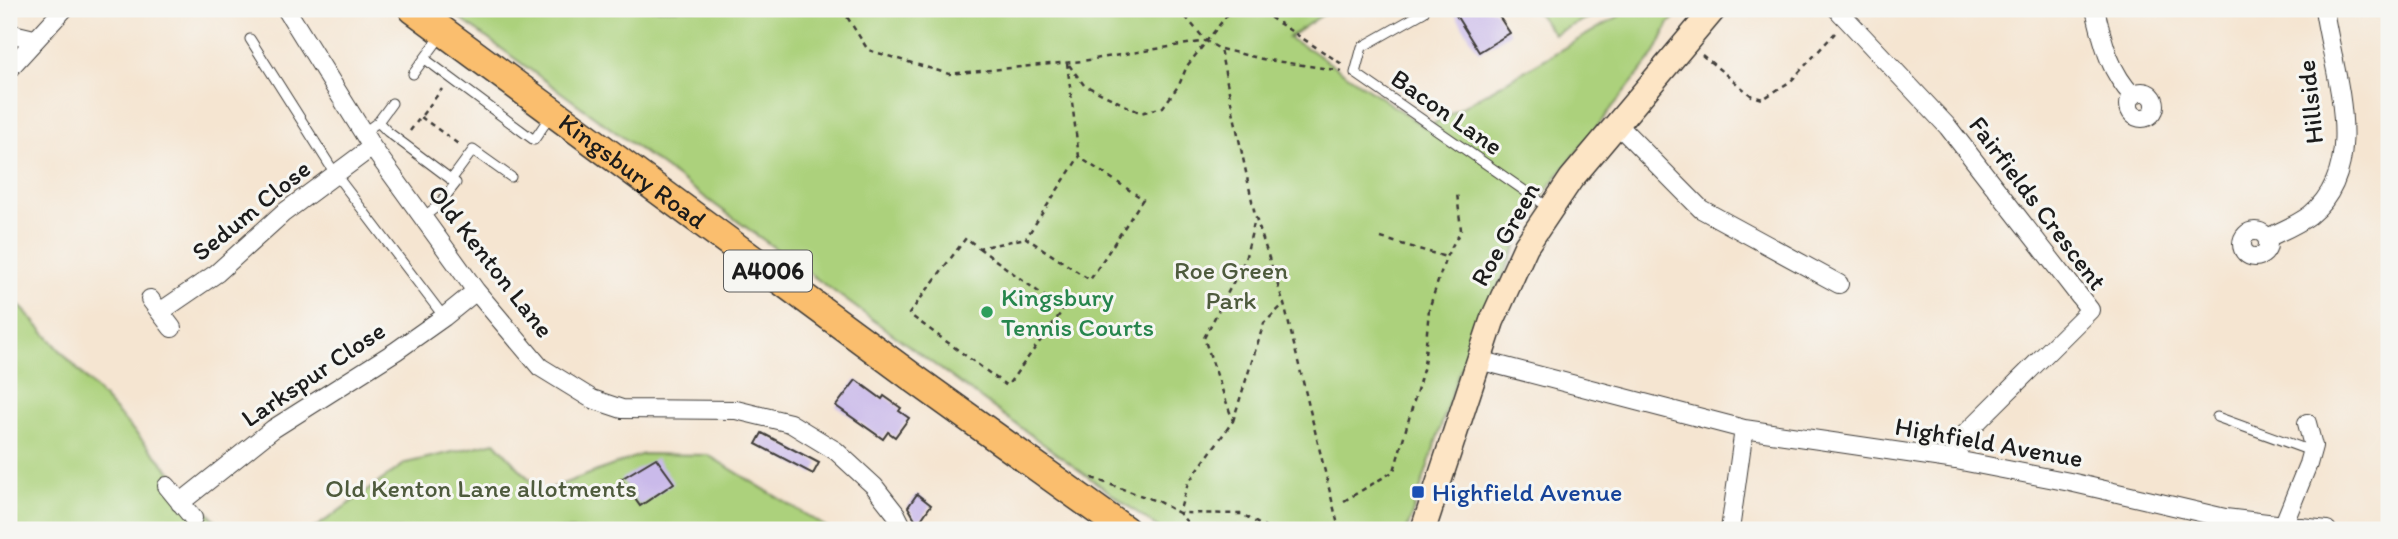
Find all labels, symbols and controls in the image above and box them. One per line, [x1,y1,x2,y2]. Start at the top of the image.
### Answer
street label: Hillside [2290,58,2330,146]
street label: Bacon Lane [1385,62,1509,162]
street label: Kingsbury Road [553,106,713,236]
street label: Fairfields Crescent [1962,110,2114,297]
street label: Sedum Close [185,152,317,268]
street label: Roe Green [1463,176,1547,292]
street label: Old Kenton Lane [421,178,561,344]
road number: A4006 [724,250,812,292]
park label: Roe Green Park [1174,254,1288,316]
place label: Kingsbury Tennis Courts [1001,281,1154,343]
marker: Kingsbury Tennis Courts [979,304,995,320]
street label: Larkspur Close [235,314,391,434]
street label: Highfield Avenue [1892,410,2086,474]
park label: Old Kenton Lane allotments [325,472,637,504]
place label: Highfield Avenue [1432,476,1622,508]
marker: Highfield Avenue [1410,484,1426,500]

